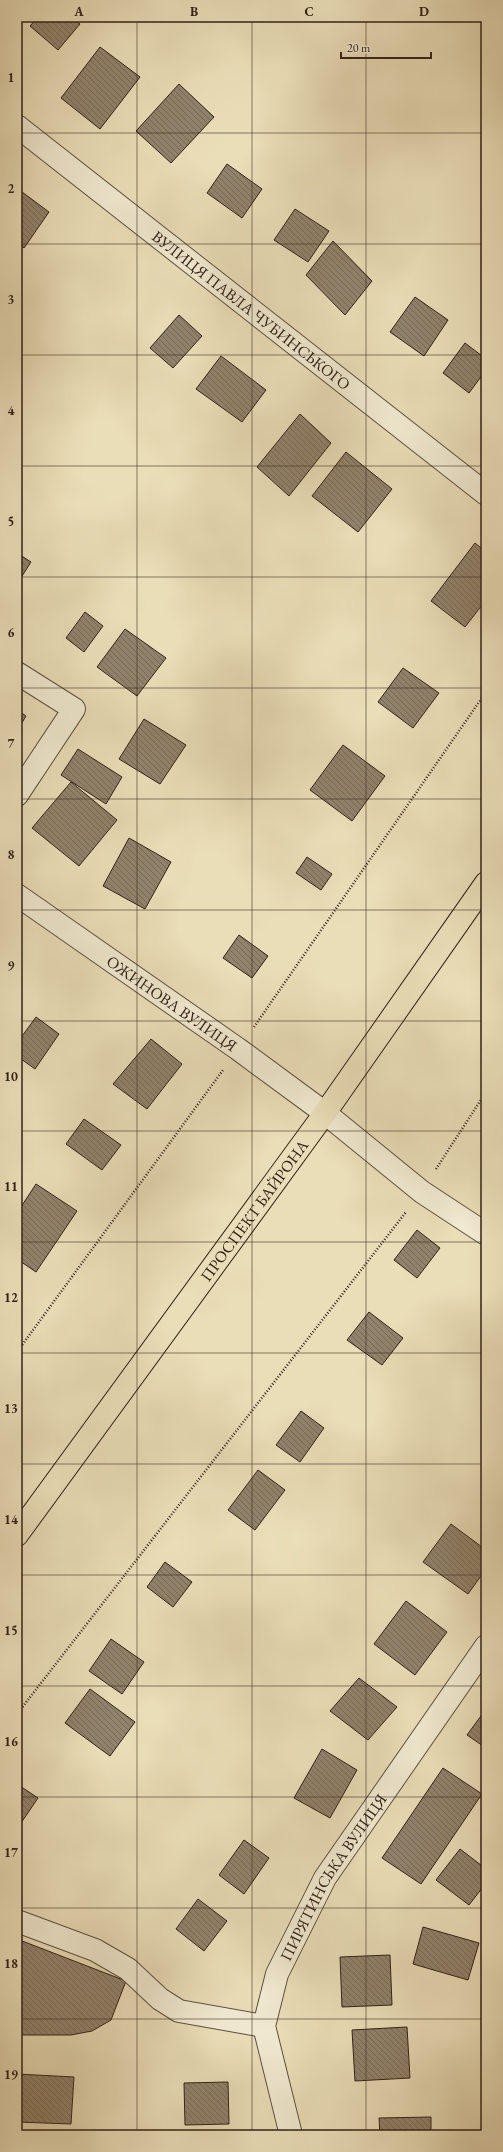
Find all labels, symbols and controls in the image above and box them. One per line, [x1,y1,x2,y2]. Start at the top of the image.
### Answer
text: A [73,3,84,20]
text: B [190,3,198,20]
text: C [304,3,314,20]
text: D [419,3,429,20]
scale bar [341,34,431,60]
text: 20 m [347,40,371,56]
text: 1 [8,69,15,86]
text: 2 [8,180,15,197]
street label: ВУЛИЦЯ ПАВЛА ЧУБИНСЬКОГО [148,226,355,394]
text: 3 [8,291,15,308]
text: 4 [8,402,15,419]
text: 5 [8,513,14,530]
text: 6 [8,624,15,641]
text: 7 [8,735,15,752]
text: 8 [8,846,15,863]
street label: ОЖИНОВА ВУЛИЦЯ [103,950,242,1056]
text: 9 [8,957,15,974]
text: 10 [4,1068,18,1085]
street label: ПРОСПЕКТ БАЙРОНА [195,1135,313,1285]
text: 11 [4,1178,18,1195]
text: 12 [4,1289,18,1306]
text: 13 [4,1400,18,1417]
text: 14 [4,1511,18,1528]
text: 15 [4,1622,18,1639]
text: 16 [4,1733,18,1750]
street label: ПИРЯТИНСЬКА ВУЛИЦЯ [275,1789,391,1964]
text: 17 [4,1844,18,1861]
text: 18 [4,1955,18,1972]
text: 19 [4,2066,18,2083]

